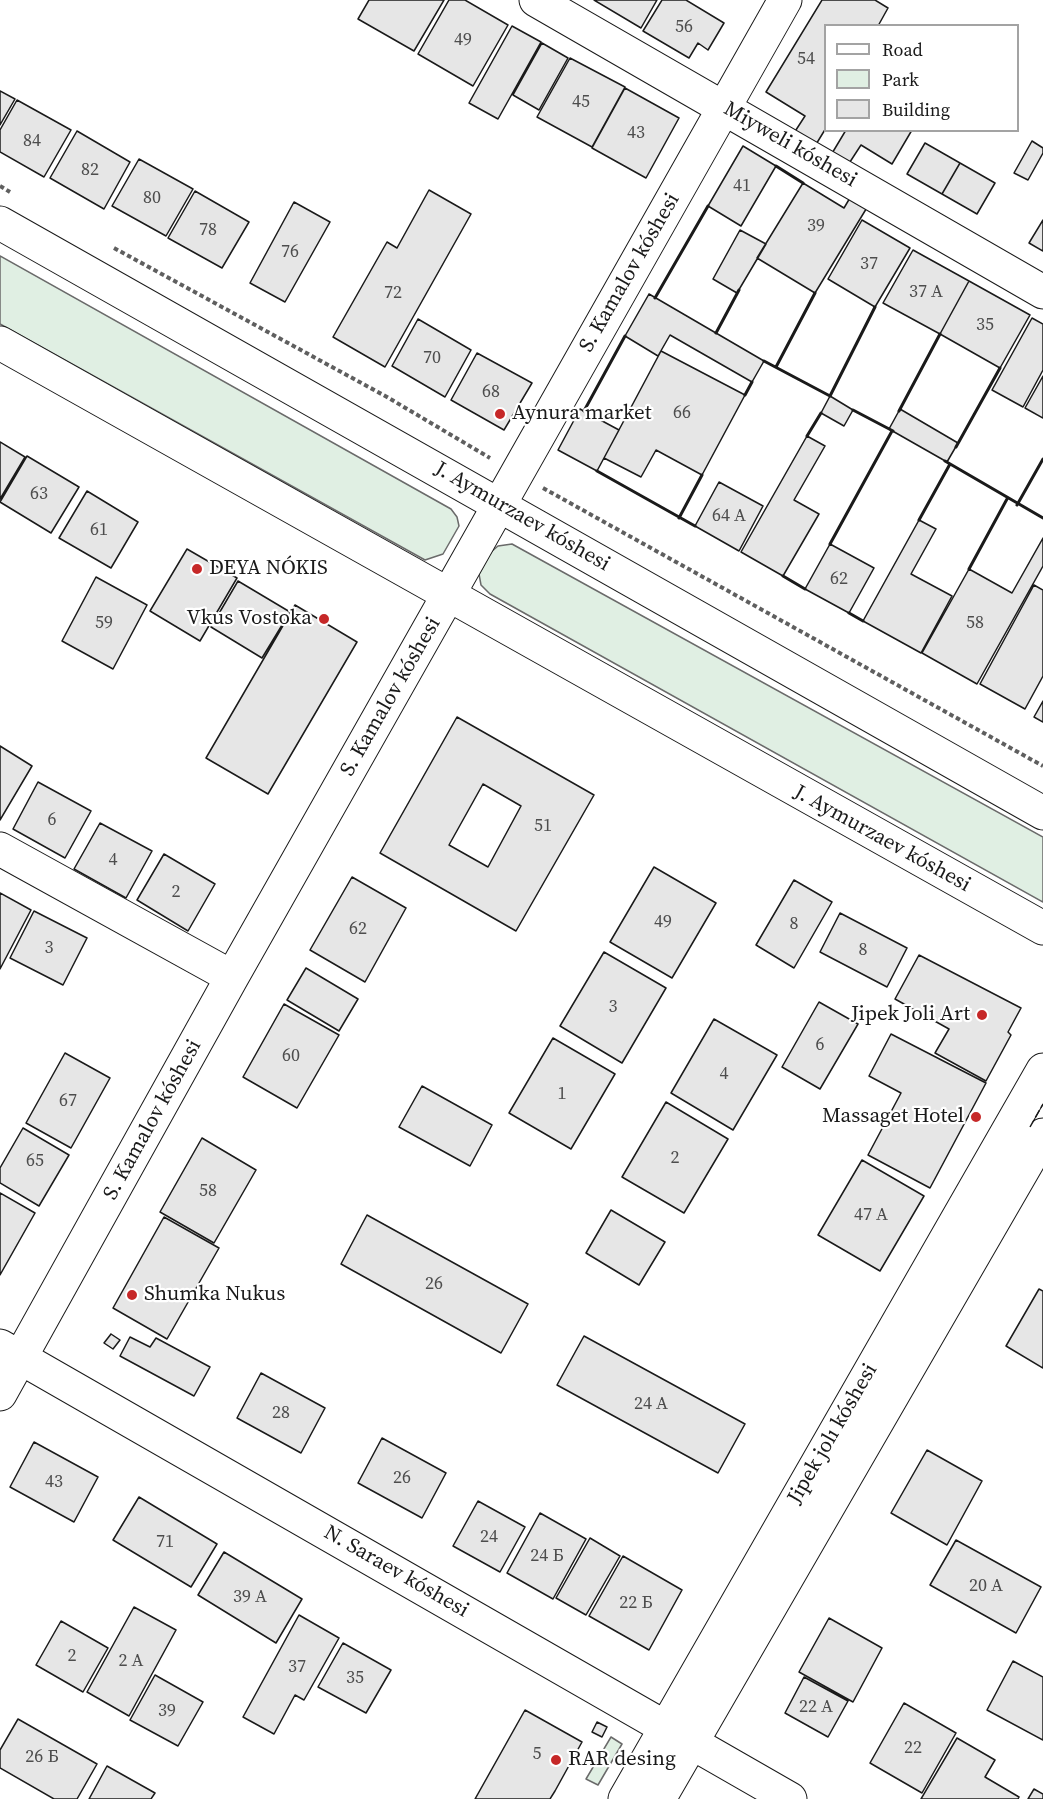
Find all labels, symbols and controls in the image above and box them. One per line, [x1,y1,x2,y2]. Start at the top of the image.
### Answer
house number: 56 [675,16,693,38]
legend [824,24,1019,132]
house number: 49 [454,29,472,51]
text: Road [882,37,923,62]
house number: 54 [797,48,815,70]
text: Park [882,67,919,92]
house number: 45 [572,91,590,113]
street label: Miyweli kóshesi [719,97,861,193]
text: Building [882,97,950,122]
house number: 43 [627,122,645,144]
house number: 84 [23,130,41,152]
house number: 82 [81,159,99,181]
house number: 41 [733,175,751,197]
house number: 80 [143,187,161,209]
street label: S. Kamalov kóshesi [574,189,686,357]
house number: 39 [807,215,825,237]
house number: 78 [199,219,217,241]
house number: 76 [281,241,299,263]
house number: 37 [860,253,878,275]
house number: 37 А [909,281,943,303]
house number: 72 [384,282,402,304]
house number: 35 [976,314,994,336]
house number: 70 [423,347,441,369]
house number: 68 [482,381,500,403]
place label: Aynura market [512,401,652,427]
house number: 66 [673,402,691,424]
marker: Aynura market [493,407,507,421]
street label: J. Aymurzaev kóshesi [430,457,614,577]
house number: 63 [30,483,48,505]
house number: 64 А [712,505,746,527]
house number: 61 [90,519,108,541]
place label: DEYA NÓKIS [209,556,328,582]
marker: DEYA NÓKIS [190,562,204,576]
house number: 62 [830,568,848,590]
place label: Vkus Vostoka [186,606,312,632]
house number: 59 [95,612,113,634]
marker: Vkus Vostoka [317,612,331,626]
house number: 58 [966,612,984,634]
street label: S. Kamalov kóshesi [335,613,447,781]
street label: J. Aymurzaev kóshesi [789,780,975,898]
house number: 6 [48,809,56,831]
house number: 51 [534,815,552,837]
house number: 4 [109,849,117,871]
house number: 2 [172,881,180,903]
house number: 49 [654,911,672,933]
house number: 8 [790,913,798,935]
house number: 62 [349,918,367,940]
house number: 3 [45,937,53,959]
house number: 8 [859,939,867,961]
house number: 3 [609,996,617,1018]
place label: Jipek Joli Art [851,1002,970,1028]
marker: Jipek Joli Art [975,1008,989,1022]
house number: 6 [816,1034,824,1056]
street label: S. Kamalov kóshesi [99,1036,207,1204]
house number: 60 [282,1045,300,1067]
house number: 4 [720,1063,728,1085]
house number: 1 [558,1083,566,1105]
house number: 67 [59,1090,77,1112]
place label: Massaget Hotel [822,1104,964,1130]
marker: Massaget Hotel [969,1110,983,1124]
house number: 2 [671,1147,679,1169]
house number: 65 [26,1150,44,1172]
house number: 58 [199,1180,217,1202]
house number: 47 А [854,1204,888,1226]
house number: 26 [425,1273,443,1295]
place label: Shumka Nukus [144,1282,285,1308]
marker: Shumka Nukus [125,1288,139,1302]
street label: Jipek jolı kóshesi [783,1359,883,1509]
house number: 24 А [634,1393,668,1415]
house number: 28 [272,1402,290,1424]
house number: 26 [393,1467,411,1489]
house number: 43 [45,1471,63,1493]
street label: N. Saraev kóshesi [319,1520,473,1624]
house number: 24 [480,1526,498,1548]
house number: 71 [156,1531,174,1553]
house number: 24 Б [530,1545,564,1567]
house number: 20 А [969,1575,1003,1597]
house number: 39 А [233,1586,267,1608]
house number: 22 Б [619,1592,653,1614]
house number: 2 [68,1645,76,1667]
house number: 2 А [118,1650,144,1672]
house number: 37 [288,1656,306,1678]
house number: 35 [346,1667,364,1689]
house number: 22 А [799,1696,833,1718]
house number: 39 [158,1700,176,1722]
house number: 22 [904,1737,922,1759]
house number: 5 [533,1743,541,1765]
house number: 26 Б [25,1746,59,1768]
place label: RAR desing [568,1747,676,1773]
marker: RAR desing [549,1753,563,1767]

